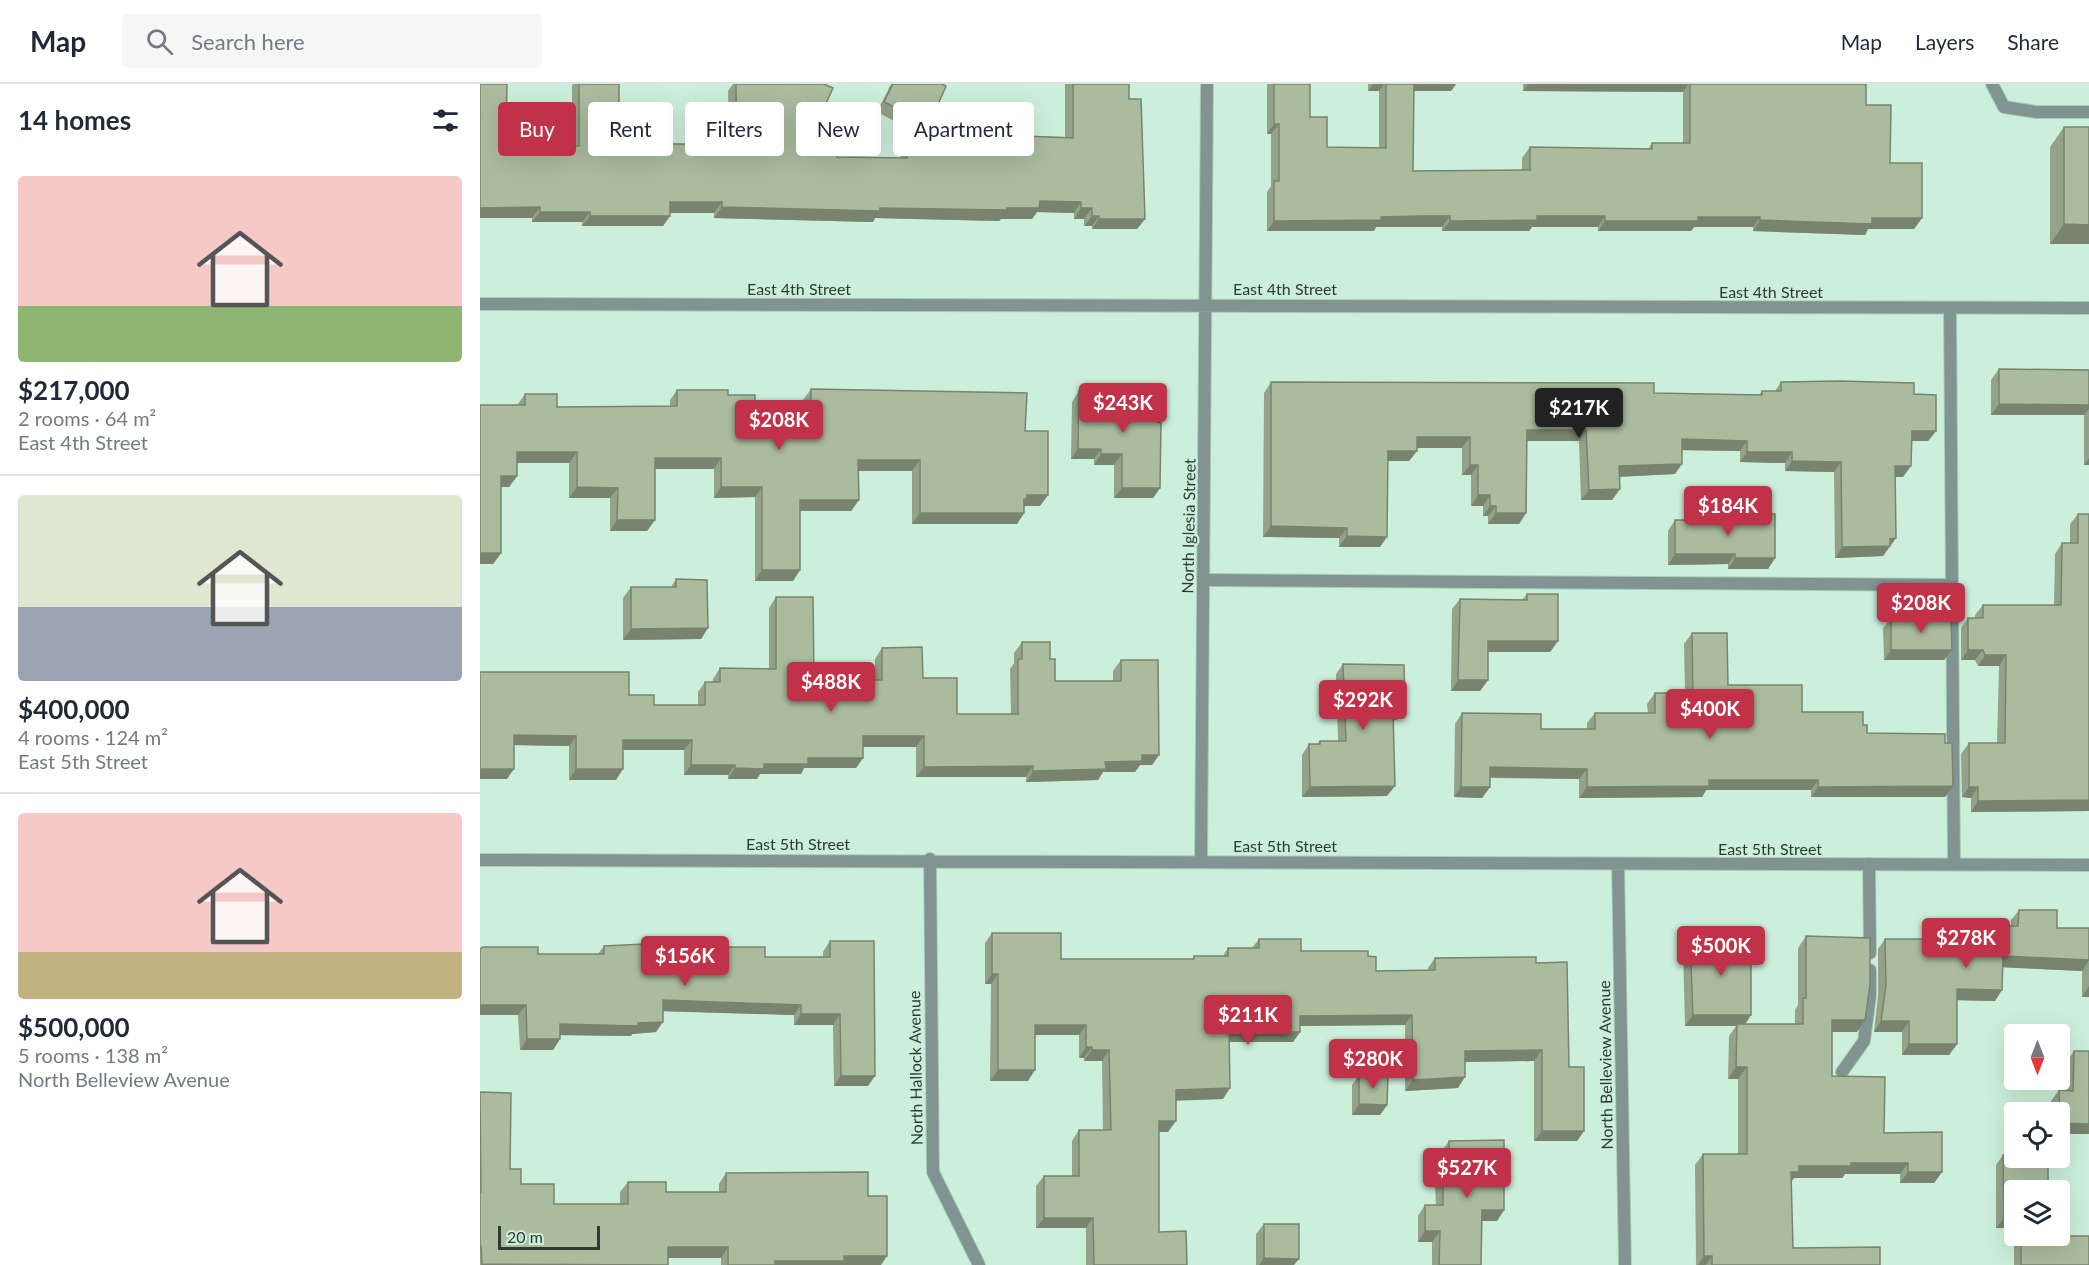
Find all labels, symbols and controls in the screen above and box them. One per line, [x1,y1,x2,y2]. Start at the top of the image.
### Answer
search box [122,14,542,68]
text: Map [30,24,86,58]
icon: search [143,25,176,58]
text: Search here [191,28,305,55]
text: Map [1841,29,1882,54]
text: Layers [1915,29,1974,54]
text: Share [2007,29,2059,54]
chip: Buy [498,102,576,156]
chip: Rent [588,102,673,156]
chip: Filters [685,102,784,156]
chip: New [796,102,881,156]
chip: Apartment [893,102,1034,156]
text: 14 homes [18,104,131,136]
icon: filters [429,104,462,137]
icon: home [186,215,294,323]
street label: East 4th Street [747,279,851,298]
street label: East 4th Street [1233,279,1337,298]
street label: East 4th Street [1719,282,1823,301]
text: $217,000 [18,374,130,406]
pin: $243K [1081,383,1165,434]
pin: $217K [1537,388,1621,439]
text: $243K [1093,390,1153,414]
text: $217K [1549,395,1609,419]
pin: $208K [737,400,821,451]
text: 2 rooms · 64 m² [18,406,156,430]
text: $208K [749,407,809,431]
text: East 4th Street [18,430,148,454]
street label: North Iglesia Street [1177,458,1199,594]
pin: $184K [1686,486,1770,537]
text: $184K [1698,493,1758,517]
icon: home [186,534,294,642]
pin: $208K [1879,583,1963,634]
text: $208K [1891,590,1951,614]
pin: $488K [789,662,873,713]
text: $488K [801,669,861,693]
pin: $292K [1321,680,1405,731]
text: $292K [1333,687,1393,711]
pin: $400K [1668,689,1752,740]
text: $400,000 [18,693,130,725]
text: $400K [1680,696,1740,720]
text: 4 rooms · 124 m² [18,725,168,749]
text: East 5th Street [18,749,148,773]
street label: East 5th Street [746,834,850,853]
street label: East 5th Street [1233,836,1337,855]
street label: East 5th Street [1718,839,1822,858]
icon: home [186,852,294,960]
pin: $278K [1924,918,2008,969]
text: $278K [1936,925,1996,949]
pin: $500K [1679,926,1763,977]
text: $500K [1691,933,1751,957]
pin: $156K [643,936,727,987]
text: $156K [655,943,715,967]
street label: North Belleview Avenue [1594,980,1616,1150]
street label: North Hallock Avenue [904,991,926,1145]
pin: $211K [1206,995,1290,1046]
text: $211K [1218,1002,1278,1026]
text: $500,000 [18,1011,130,1043]
north arrow [2004,1024,2070,1090]
map controls [2004,1024,2070,1246]
pin: $280K [1331,1039,1415,1090]
text: 5 rooms · 138 m² [18,1043,168,1067]
text: $280K [1343,1046,1403,1070]
text: North Belleview Avenue [18,1067,230,1091]
button: locate [2004,1102,2070,1168]
pin: $527K [1425,1148,1509,1199]
text: $527K [1437,1155,1497,1179]
button: layers [2004,1180,2070,1246]
scale bar [498,1223,600,1250]
text: 20 m [507,1227,543,1246]

